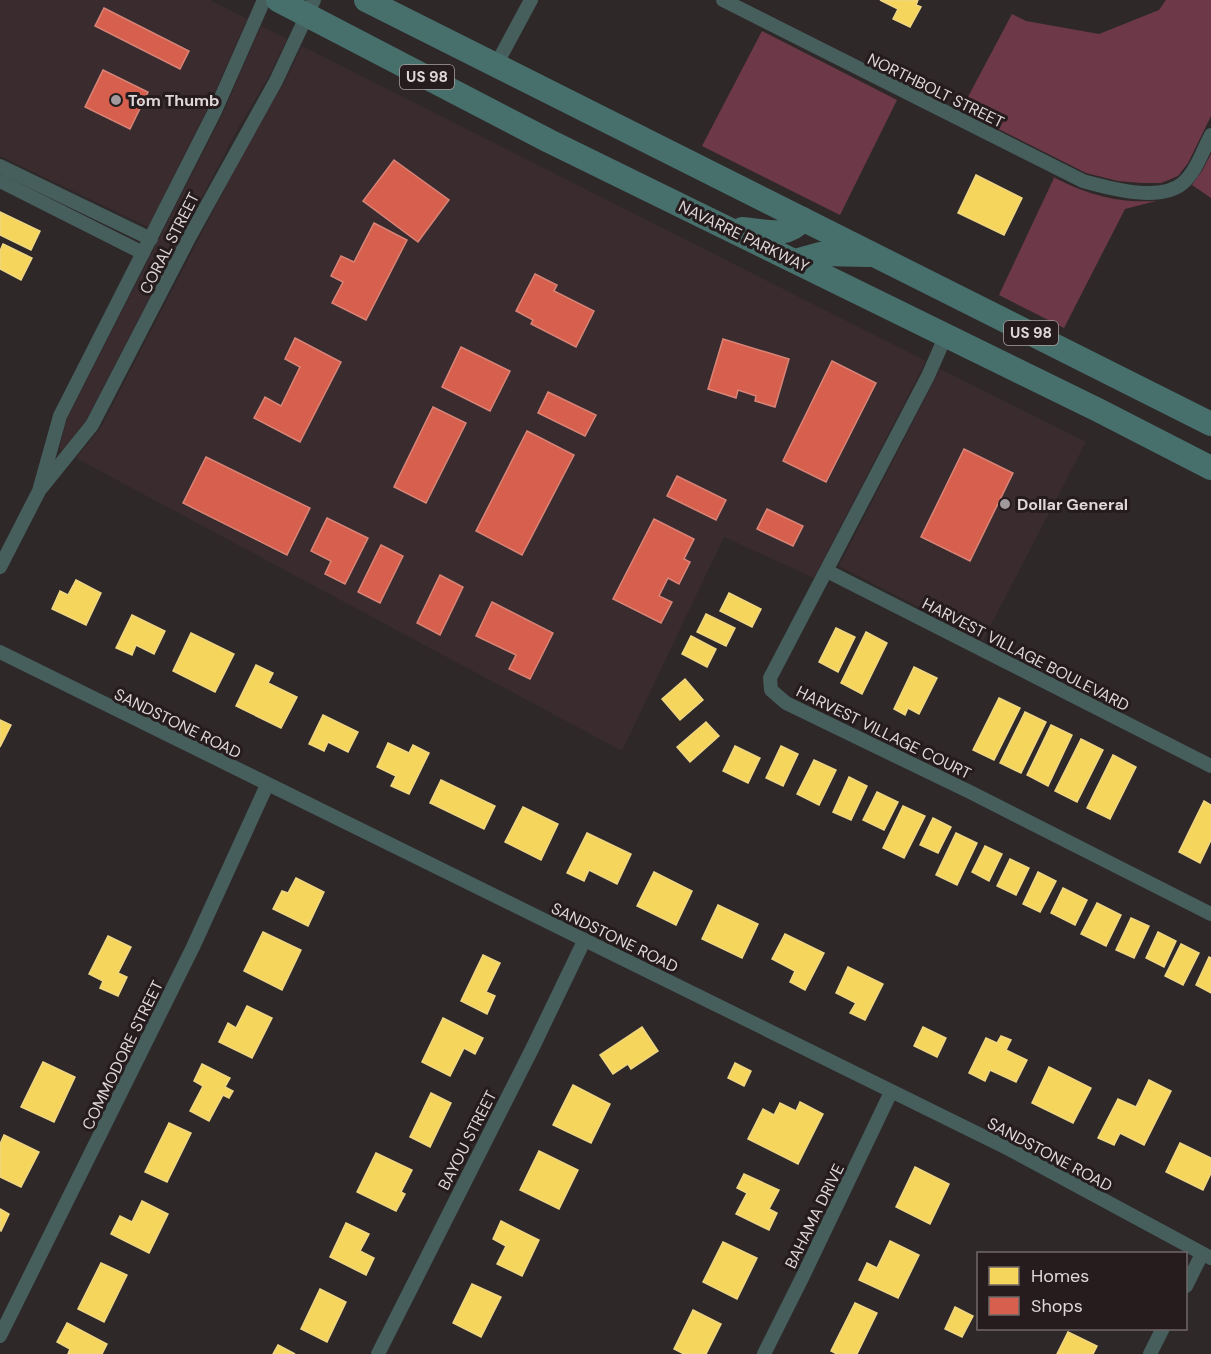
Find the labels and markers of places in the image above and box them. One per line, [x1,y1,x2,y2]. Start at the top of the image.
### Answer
place label: Tom Thumb [128,90,220,111]
marker: Tom Thumb [109,93,123,107]
place label: Dollar General [1017,494,1128,515]
marker: Dollar General [998,497,1012,511]

